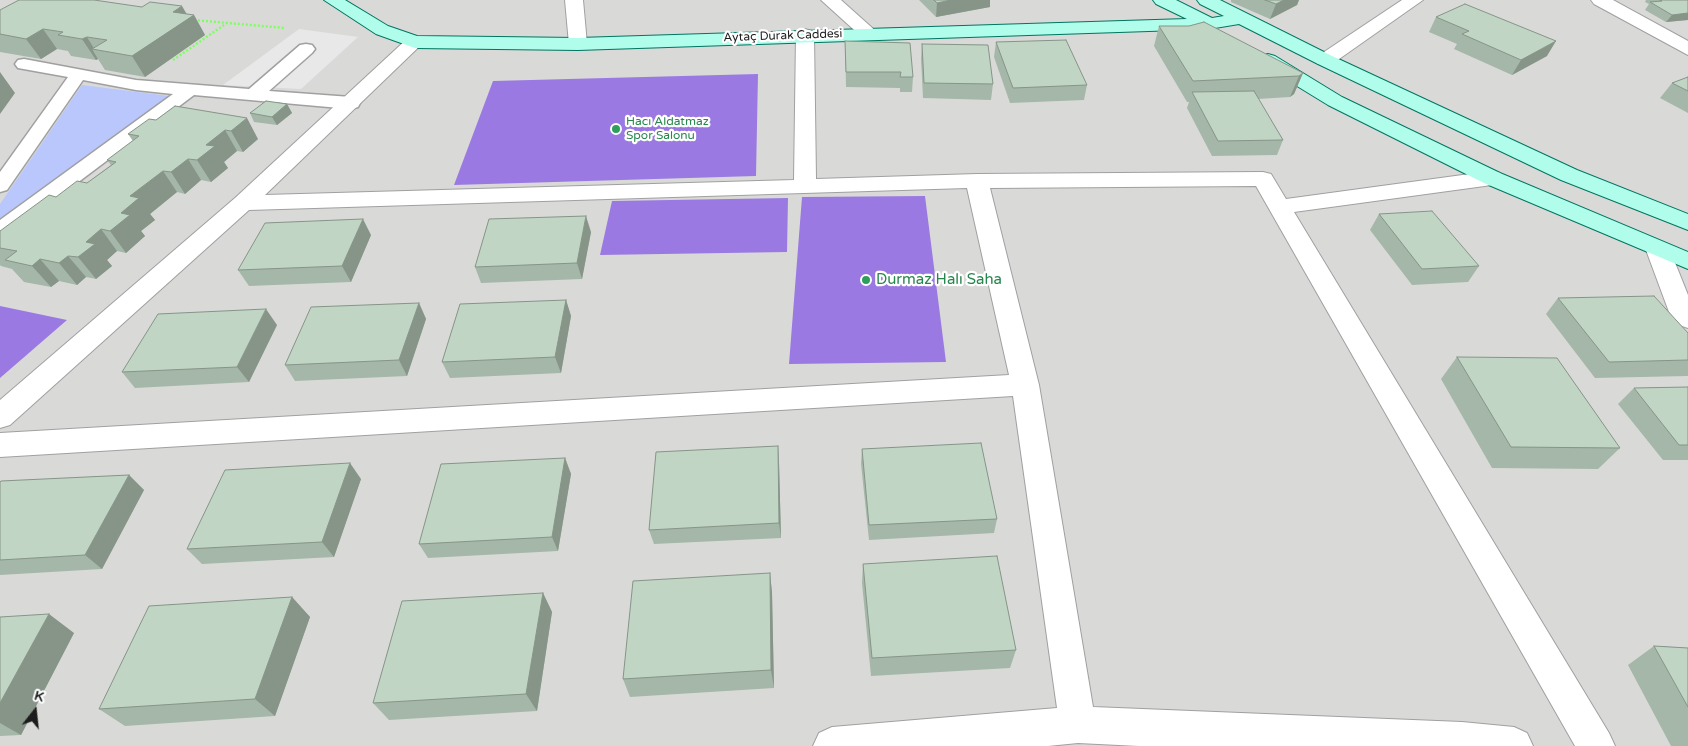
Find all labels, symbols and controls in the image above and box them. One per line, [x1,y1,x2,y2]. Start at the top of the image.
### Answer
street label: Aytaç Durak Caddesi [723,27,843,45]
place label: Hacı Aldatmaz Spor Salonu [626,115,709,143]
marker: Hacı Aldatmaz Spor Salonu [610,123,622,135]
place label: Durmaz Halı Saha [876,271,1002,289]
marker: Durmaz Halı Saha [860,274,872,286]
north arrow [10,686,60,736]
text: K [32,687,46,706]

